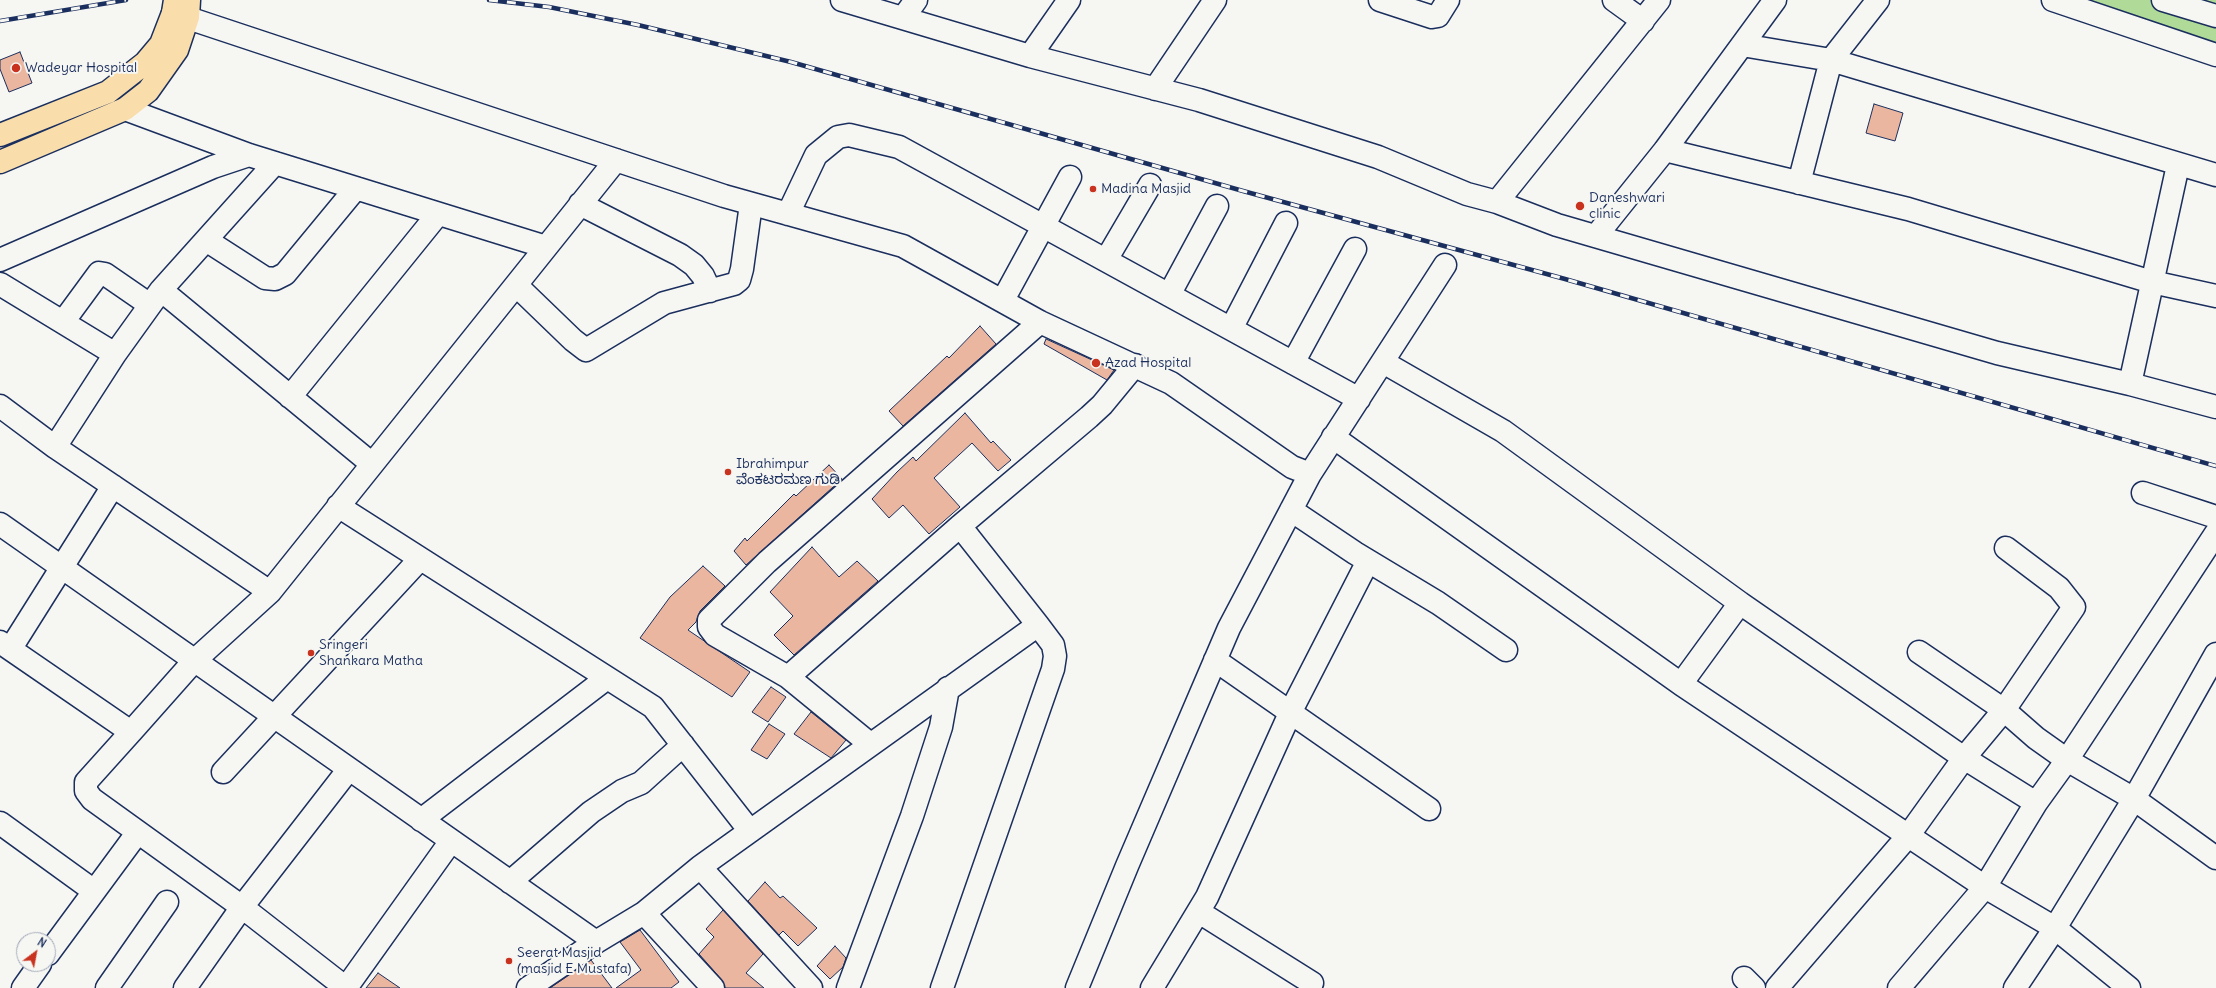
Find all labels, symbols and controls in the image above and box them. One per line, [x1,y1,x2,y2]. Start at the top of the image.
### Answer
place label: Wadeyar Hospital [25,60,137,76]
marker: Wadeyar Hospital [10,62,22,74]
place label: Madina Masjid [1101,181,1191,197]
marker: Madina Masjid [1088,184,1098,194]
place label: Daneshwari clinic [1589,190,1665,222]
marker: Daneshwari clinic [1574,200,1586,212]
place label: Azad Hospital [1105,355,1191,371]
marker: Azad Hospital [1090,357,1102,369]
place label: Ibrahimpur ವೆಂಕಟರಮಣ ಗುಡಿ [736,456,840,488]
marker: Ibrahimpur ವೆಂಕಟರಮಣ ಗುಡಿ [723,467,733,477]
place label: Sringeri Shankara Matha [319,637,423,670]
marker: Sringeri Shankara Matha [306,648,316,658]
north arrow [16,932,56,972]
text: N [35,935,49,951]
place label: Seerat Masjid (masjid E Mustafa) [517,945,632,978]
marker: Seerat Masjid (masjid E Mustafa) [504,956,514,966]

